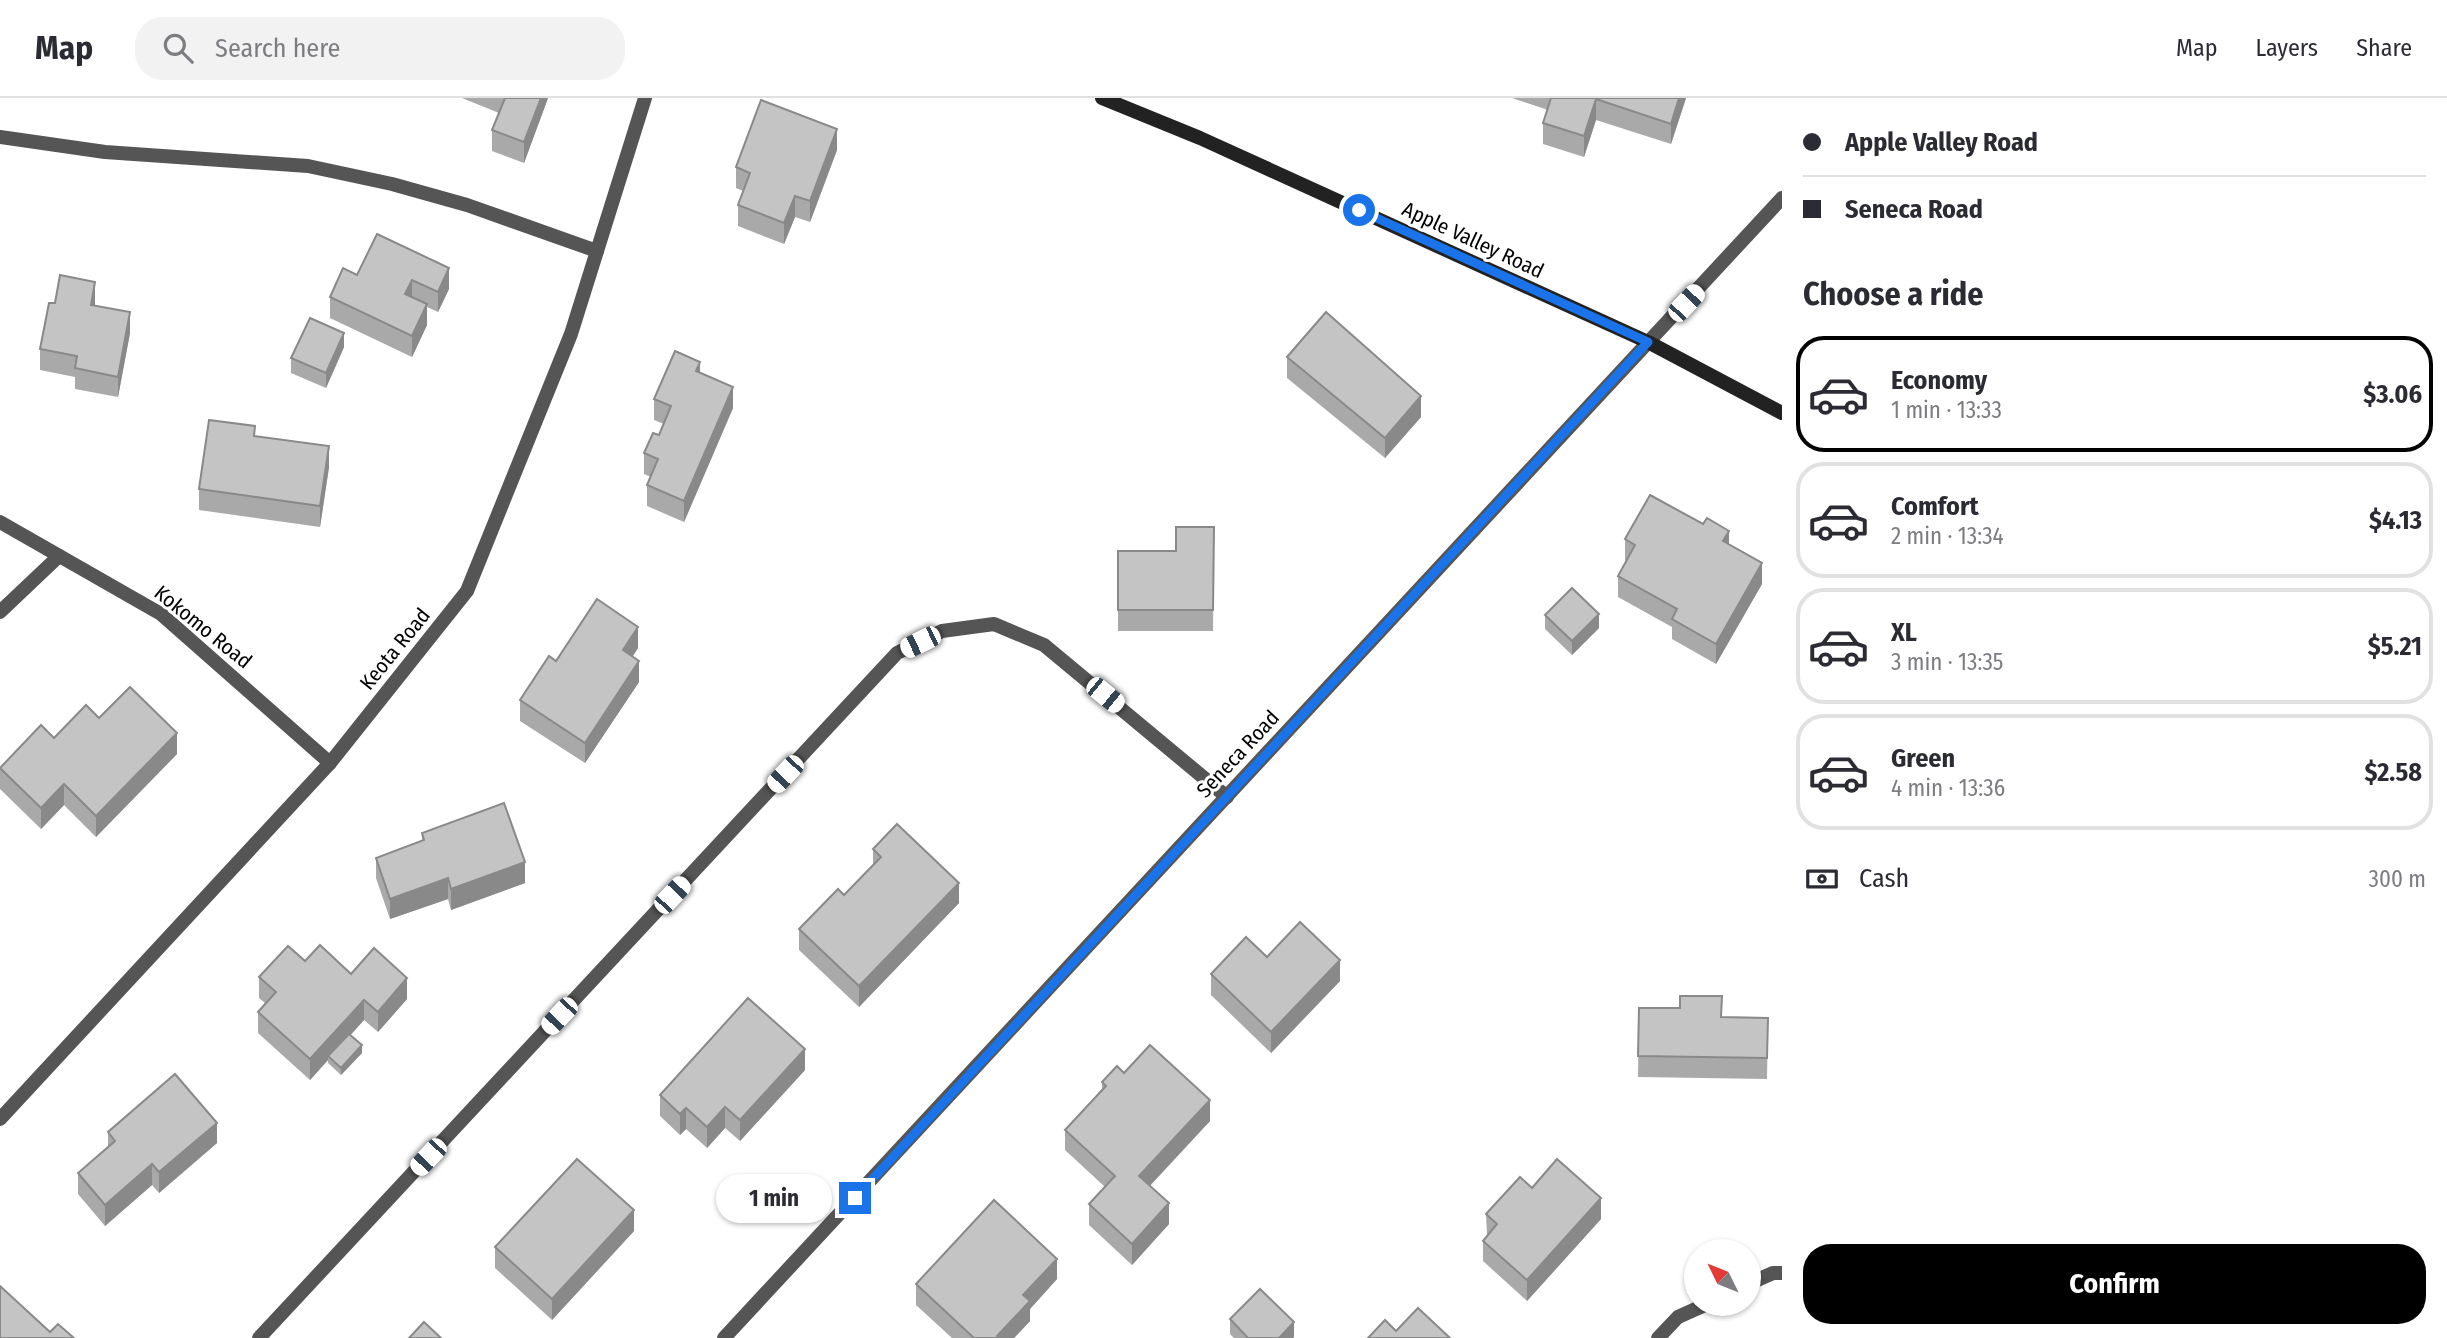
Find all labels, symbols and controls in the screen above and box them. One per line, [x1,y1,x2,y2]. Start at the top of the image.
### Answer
search box [135,17,625,80]
text: Map [35,28,93,68]
icon: search [159,29,197,67]
text: Search here [215,33,340,64]
text: Map [2176,34,2218,62]
text: Layers [2256,34,2318,62]
text: Share [2356,34,2412,62]
text: Apple Valley Road [1845,127,2038,158]
route start [1343,194,1375,226]
text: Seneca Road [1845,194,1983,225]
street label: Apple Valley Road [1398,196,1548,284]
text: Choose a ride [1803,275,1984,313]
car [1664,280,1709,326]
icon: car [1807,363,1870,426]
text: Economy [1891,365,1987,396]
text: $3.06 [2363,379,2422,410]
text: 1 min · 13:33 [1891,396,2002,424]
icon: car [1807,489,1870,552]
text: Comfort [1891,491,1979,522]
text: $4.13 [2369,505,2422,536]
text: 2 min · 13:34 [1891,522,2004,550]
street label: Kokomo Road [149,580,257,674]
street label: Keota Road [354,603,436,695]
icon: car [1807,615,1870,678]
text: XL [1891,617,1917,648]
car [897,623,944,661]
text: $5.21 [2368,631,2422,662]
text: 3 min · 13:35 [1891,648,2003,676]
car [1083,674,1128,716]
street label: Seneca Road [1191,705,1285,803]
icon: car [1807,741,1870,804]
text: Green [1891,743,1955,774]
car [763,751,808,797]
text: $2.58 [2365,757,2422,788]
text: 4 min · 13:36 [1891,774,2005,802]
icon: cash [1803,860,1841,898]
text: Cash [1859,863,1909,894]
text: 300 m [2369,865,2426,893]
car [650,872,695,918]
car [537,993,582,1039]
car [406,1134,451,1180]
callout: 1 min [715,1174,830,1222]
route end [839,1182,871,1214]
text: 1 min [749,1184,799,1212]
north arrow [1684,1239,1760,1316]
map controls [1684,1239,1761,1316]
button: Confirm [1803,1244,2426,1324]

